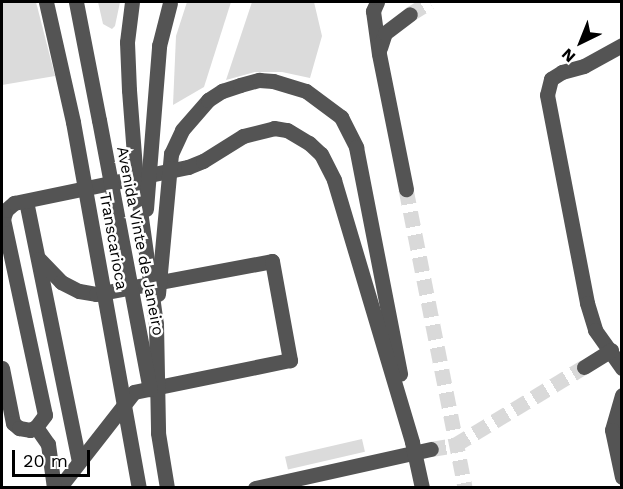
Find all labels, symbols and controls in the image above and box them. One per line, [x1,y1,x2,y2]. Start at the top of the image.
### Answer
north arrow [551,12,611,72]
text: N [558,45,579,67]
street label: Avenida Vinte de Janeiro [112,144,168,338]
street label: Transcarioca [95,191,131,291]
scale bar [15,438,93,476]
text: 20 m [23,450,68,471]

